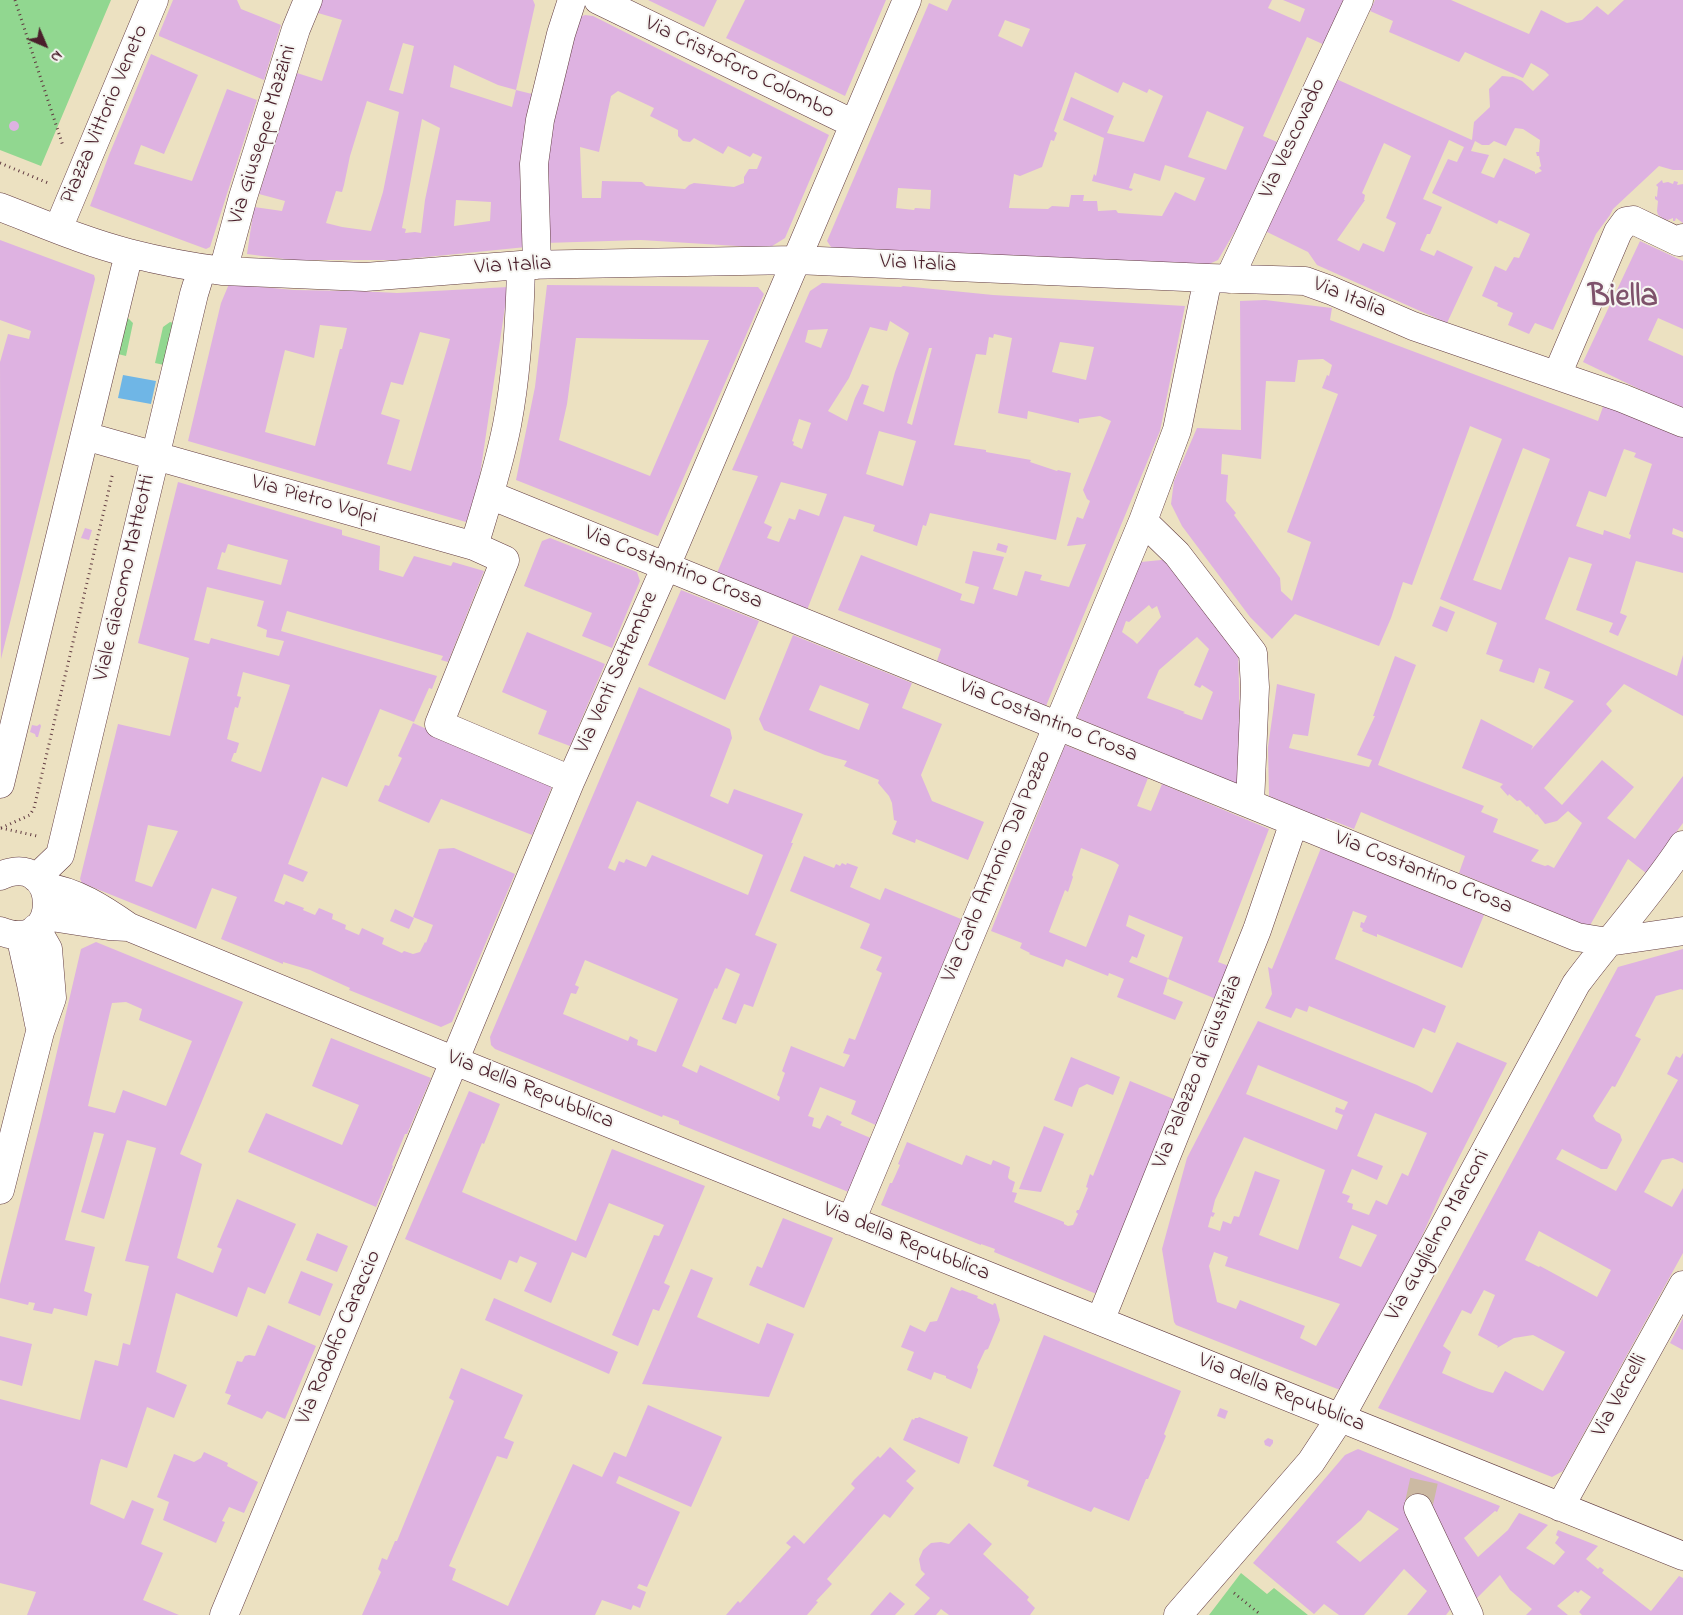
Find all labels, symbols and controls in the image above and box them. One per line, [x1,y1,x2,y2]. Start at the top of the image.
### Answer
street label: Via Cristoforo Colombo [640,12,838,126]
north arrow [20,20,70,70]
street label: Piazza Vittorio Veneto [56,21,156,209]
street label: Via Giuseppe Mazzini [224,42,304,228]
text: N [45,45,67,67]
street label: Via Vescovado [1255,75,1333,203]
street label: Via Italia [879,250,957,280]
street label: Via Italia [474,252,552,282]
street label: Via Italia [1308,272,1390,326]
district label: Biella [1588,281,1658,319]
street label: Via Pietro Volpi [248,470,380,532]
street label: Viale Giacomo Matteotti [89,472,163,684]
street label: Via Costantino Crosa [580,521,766,617]
street label: Via Venti Settembre [570,588,666,758]
street label: Via Costantino Crosa [955,674,1141,770]
street label: Via Carlo Antonio Dal Pozzo [937,747,1059,987]
street label: Via Costantino Crosa [1330,826,1516,922]
street label: Via Palazzo di Giustizia [1148,971,1250,1173]
street label: Via della Repubblica [443,1046,617,1136]
street label: Via Guglielmo Marconi [1381,1146,1497,1326]
street label: Via della Repubblica [819,1198,993,1288]
street label: Via Rodolfo Caraccio [291,1247,389,1429]
street label: Via della Repubblica [1194,1349,1368,1439]
street label: Via Vercelli [1587,1350,1655,1442]

